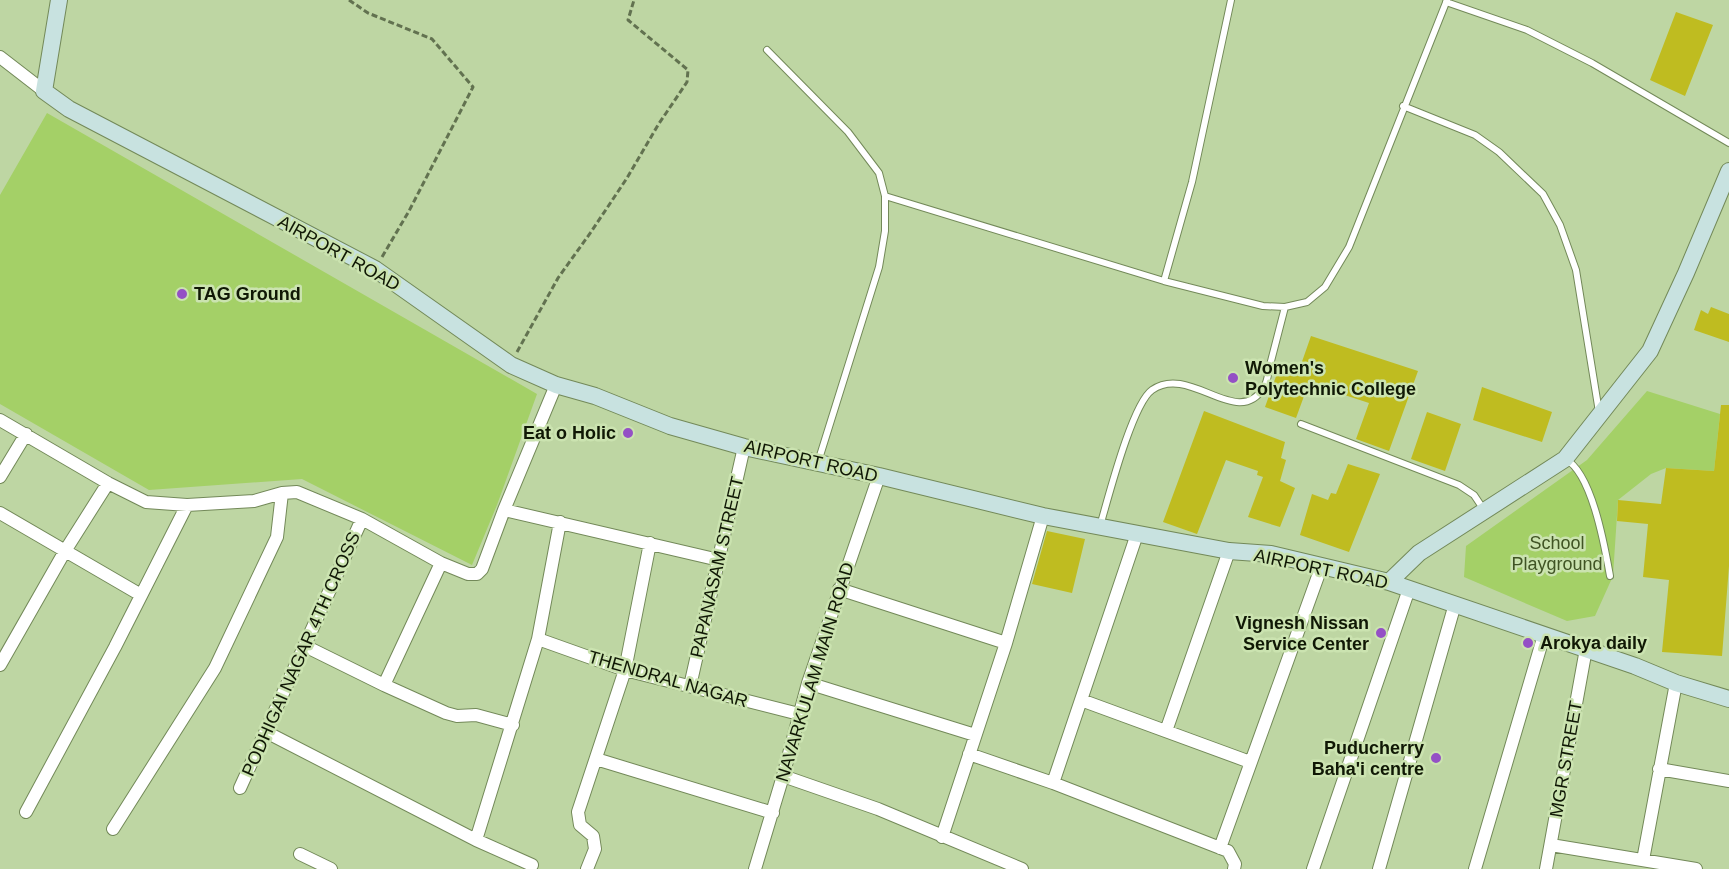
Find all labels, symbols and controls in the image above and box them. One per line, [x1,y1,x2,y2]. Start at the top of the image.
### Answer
street label: AIRPORT ROAD [275,211,403,295]
place label: TAG Ground [194,284,301,304]
marker: TAG Ground [175,287,189,301]
place label: Women's Polytechnic College [1245,358,1416,399]
marker: Women's Polytechnic College [1226,371,1240,385]
place label: Eat o Holic [523,423,616,443]
marker: Eat o Holic [621,426,635,440]
street label: AIRPORT ROAD [742,436,880,486]
street label: PAPANASAM STREET [686,474,748,660]
street label: PODHIGAI NAGAR 4TH CROSS [238,529,364,779]
park label: School Playground [1511,533,1603,574]
street label: AIRPORT ROAD [1252,545,1390,593]
street label: NAVARKULAM MAIN ROAD [772,560,858,784]
place label: Vignesh Nissan Service Center [1235,613,1369,654]
marker: Vignesh Nissan Service Center [1374,626,1388,640]
place label: Arokya daily [1540,633,1647,653]
marker: Arokya daily [1521,636,1535,650]
street label: THENDRAL NAGAR [586,647,750,711]
street label: MGR STREET [1546,699,1586,819]
place label: Puducherry Baha'i centre [1312,738,1424,779]
marker: Puducherry Baha'i centre [1429,751,1443,765]

